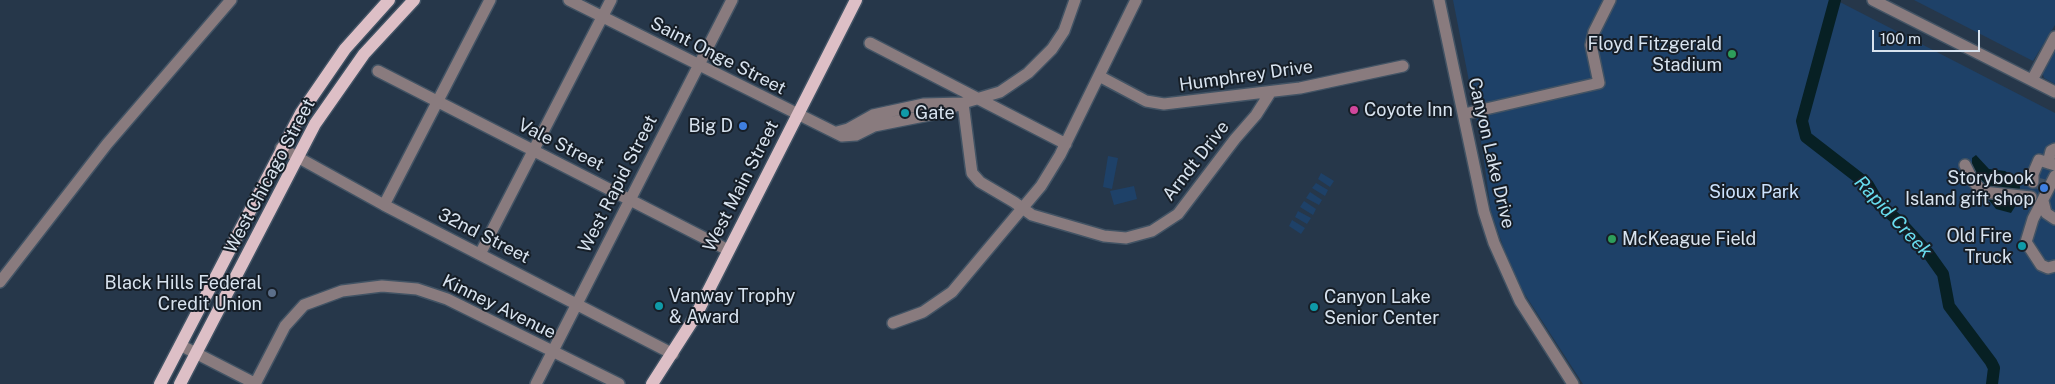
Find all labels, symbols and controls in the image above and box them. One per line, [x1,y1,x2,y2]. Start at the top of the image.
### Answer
street label: Saint Onge Street [647,12,789,100]
scale bar [1875,20,1982,52]
text: 100 m [1880,30,1921,47]
place label: Floyd Fitzgerald Stadium [1588,33,1722,76]
marker: Floyd Fitzgerald Stadium [1726,48,1738,60]
street label: Humphrey Drive [1178,56,1314,96]
street label: Canyon Lake Drive [1463,76,1519,230]
street label: West Chicago Street [220,95,320,257]
place label: Coyote Inn [1364,99,1453,121]
place label: Gate [915,102,955,124]
marker: Coyote Inn [1348,104,1360,116]
marker: Gate [899,107,911,119]
street label: West Rapid Street [574,112,662,256]
street label: Vale Street [514,114,608,176]
place label: Big D [688,115,733,137]
street label: West Main Street [699,117,783,255]
street label: Arndt Drive [1158,117,1234,205]
marker: Big D [737,120,749,132]
place label: Storybook Island gift shop [1905,167,2034,210]
water label: Rapid Creek [1849,171,1937,263]
park label: Sioux Park [1709,181,1799,203]
marker: Storybook Island gift shop [2038,182,2050,194]
street label: 32nd Street [434,204,534,268]
place label: Old Fire Truck [1946,225,2012,268]
place label: McKeague Field [1622,228,1756,250]
marker: McKeague Field [1606,233,1618,245]
marker: Old Fire Truck [2016,240,2028,252]
street label: Kinney Avenue [439,270,559,344]
place label: Black Hills Federal Credit Union [105,272,262,314]
place label: Vanway Trophy & Award [669,285,795,328]
place label: Canyon Lake Senior Center [1324,286,1439,328]
marker: Black Hills Federal Credit Union [266,287,278,299]
marker: Vanway Trophy & Award [653,300,665,312]
marker: Canyon Lake Senior Center [1308,301,1320,313]

